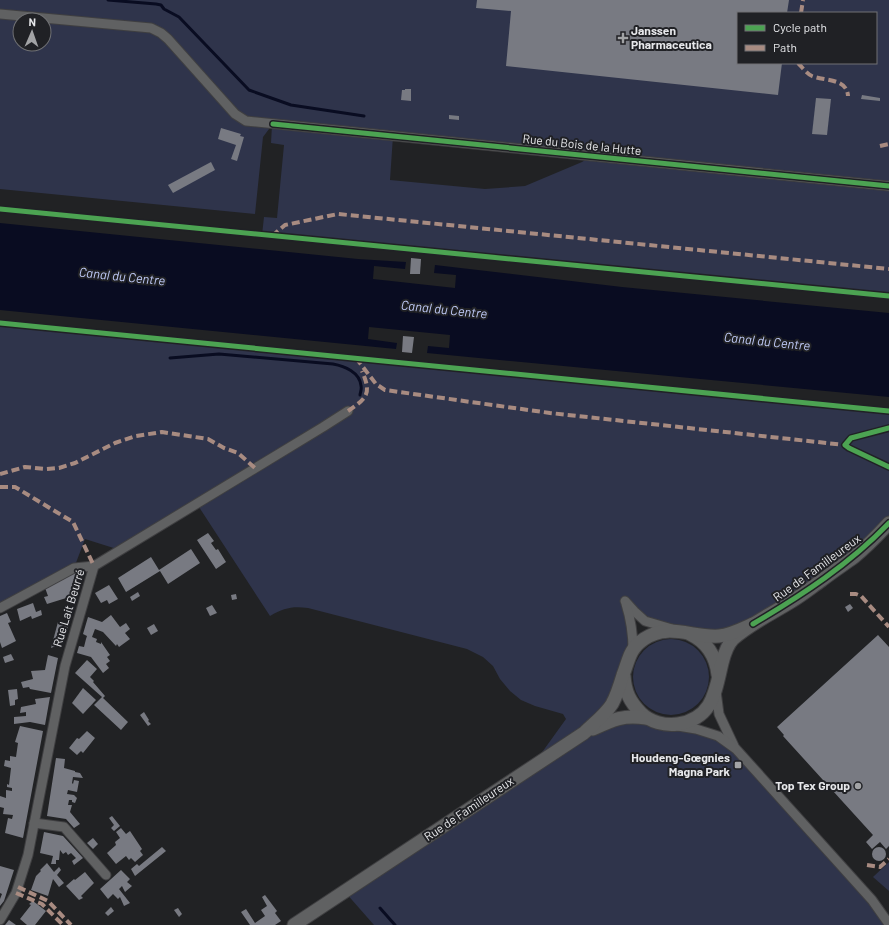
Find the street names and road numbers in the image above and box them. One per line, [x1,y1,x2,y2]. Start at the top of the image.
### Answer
street label: Rue du Bois de la Hutte [522,131,642,157]
street label: Rue de Familleureux [770,531,863,604]
street label: Rue Lait Beurré [50,567,87,648]
street label: Rue de Familleureux [421,773,516,843]

